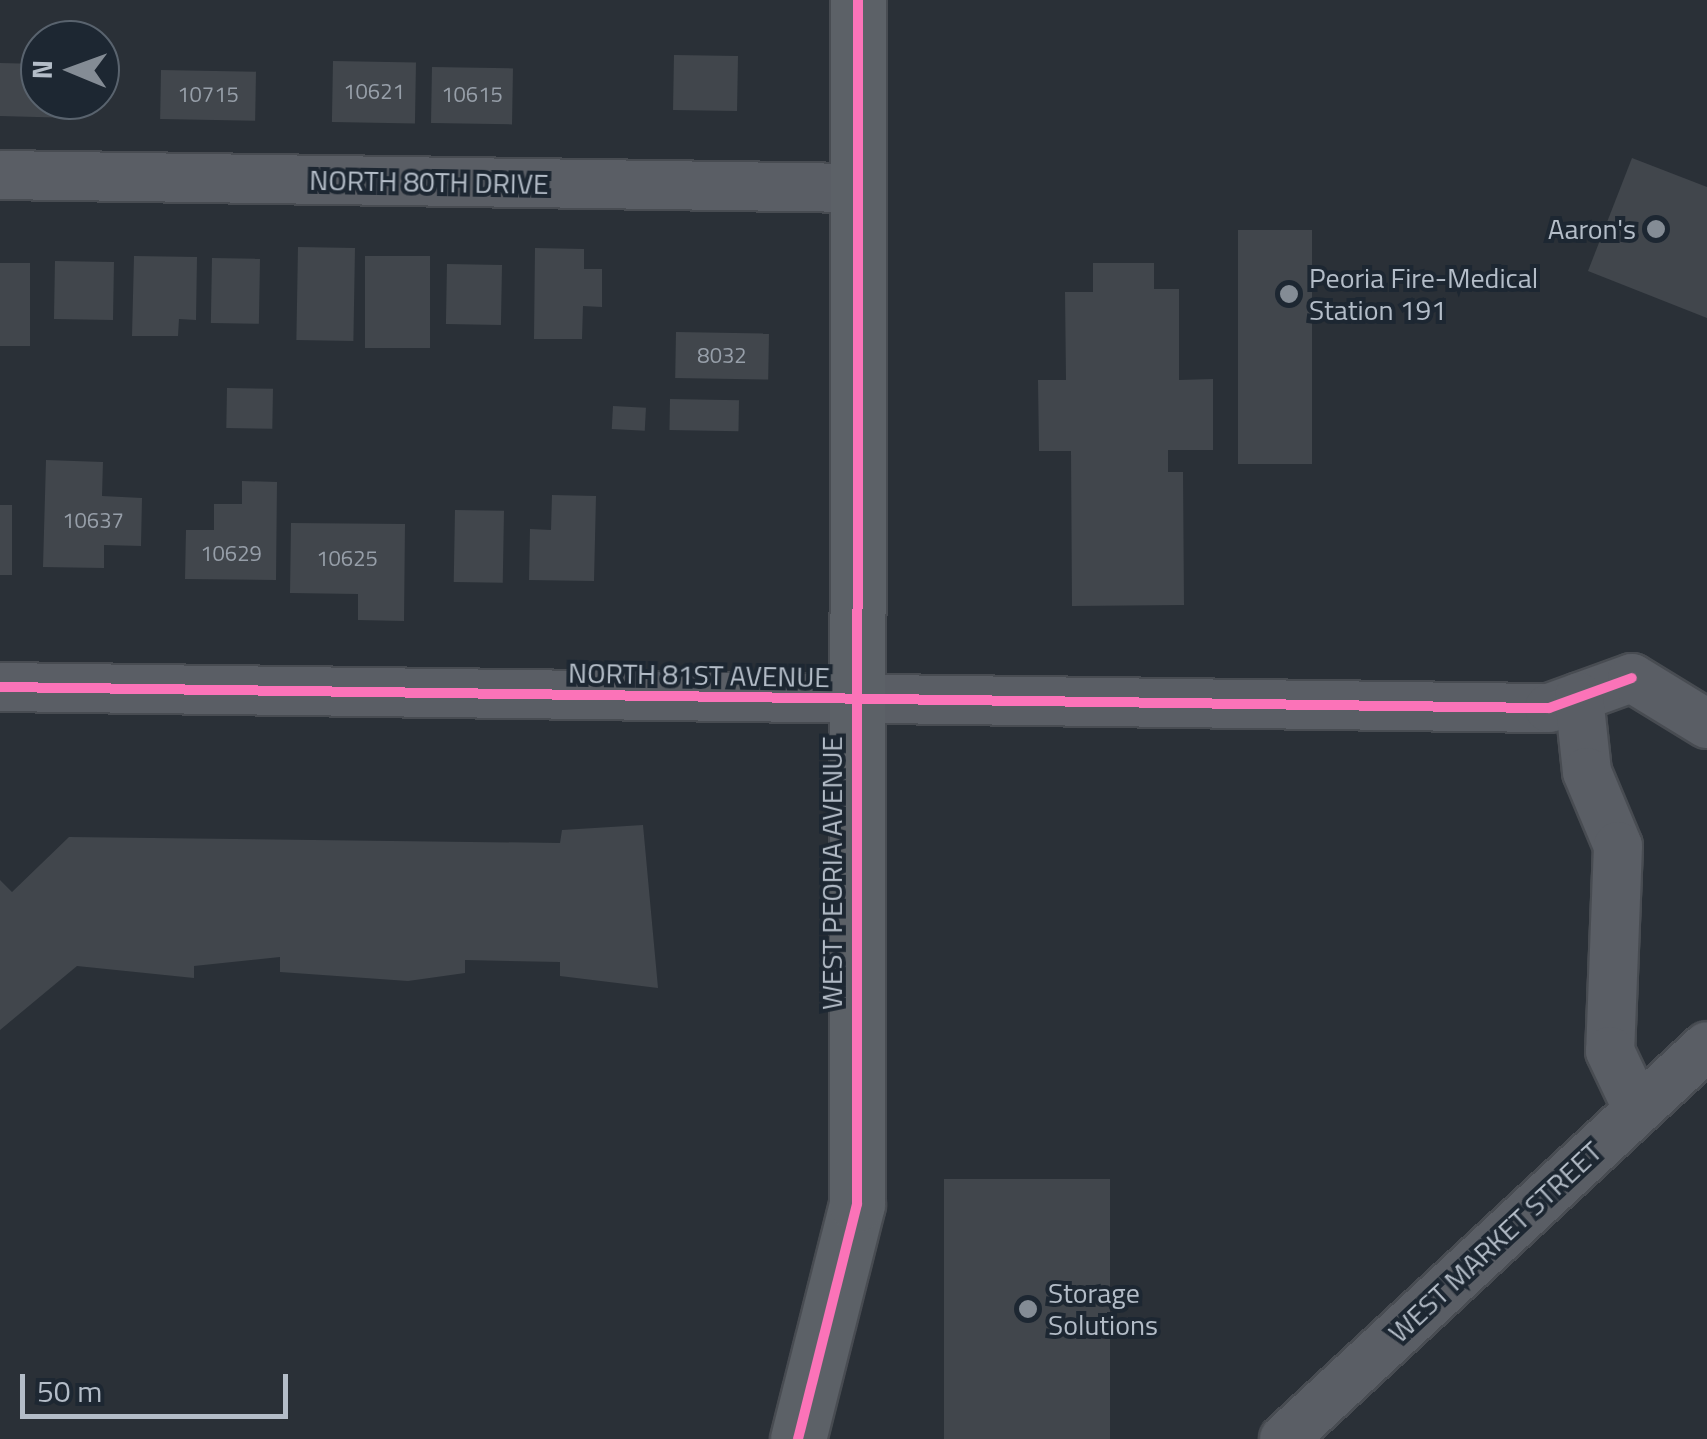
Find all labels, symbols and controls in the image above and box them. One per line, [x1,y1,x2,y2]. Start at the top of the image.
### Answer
north arrow [20,20,120,120]
text: N [20,59,63,80]
house number: 10621 [343,79,405,105]
house number: 10715 [177,82,239,108]
house number: 10615 [441,82,503,108]
street label: NORTH 80TH DRIVE [309,163,549,201]
place label: Aaron's [1548,212,1636,246]
marker: Aaron's [1645,218,1667,240]
place label: Peoria Fire-Medical Station 191 [1309,261,1538,327]
marker: Peoria Fire-Medical Station 191 [1278,283,1300,305]
house number: 8032 [697,343,747,369]
house number: 10637 [62,508,124,534]
house number: 10629 [200,541,262,567]
house number: 10625 [316,546,378,572]
street label: NORTH 81ST AVENUE [568,656,830,694]
street label: WEST PEORIA AVENUE [815,736,849,1010]
street label: WEST MARKET STREET [1382,1135,1608,1349]
place label: Storage Solutions [1048,1276,1158,1342]
marker: Storage Solutions [1017,1298,1039,1320]
scale bar [25,1354,292,1416]
text: 50 m [37,1368,102,1414]

